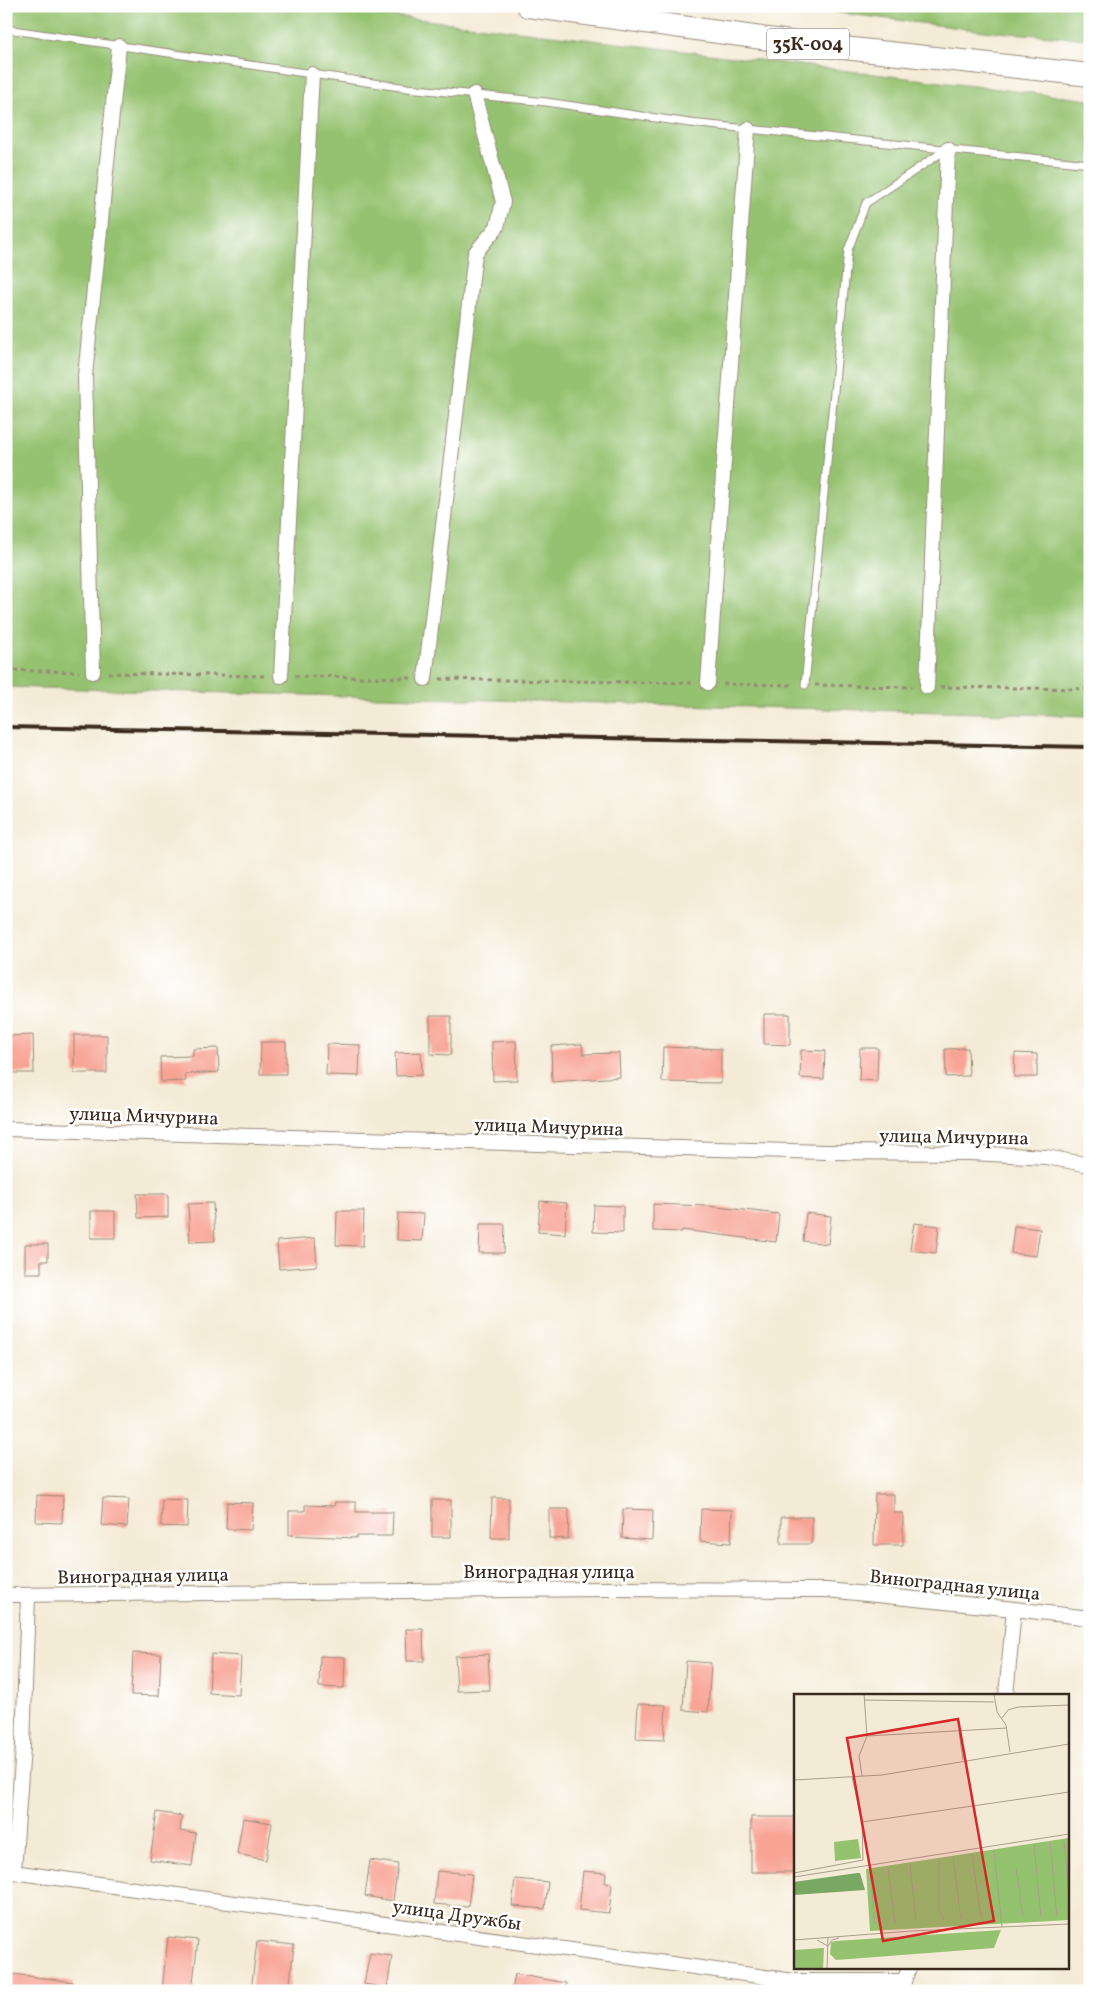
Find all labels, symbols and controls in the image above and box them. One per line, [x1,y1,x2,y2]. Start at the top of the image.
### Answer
road number: 35К-004 [767,29,849,60]
street label: улица Мичурина [69,1101,219,1133]
street label: улица Мичурина [474,1112,624,1144]
street label: улица Мичурина [879,1124,1029,1152]
street label: Виноградная улица [463,1560,635,1586]
street label: Виноградная улица [57,1563,229,1591]
street label: Виноградная улица [868,1564,1041,1608]
inset map [794,1694,1068,1970]
street label: улица Дружбы [391,1894,523,1938]

